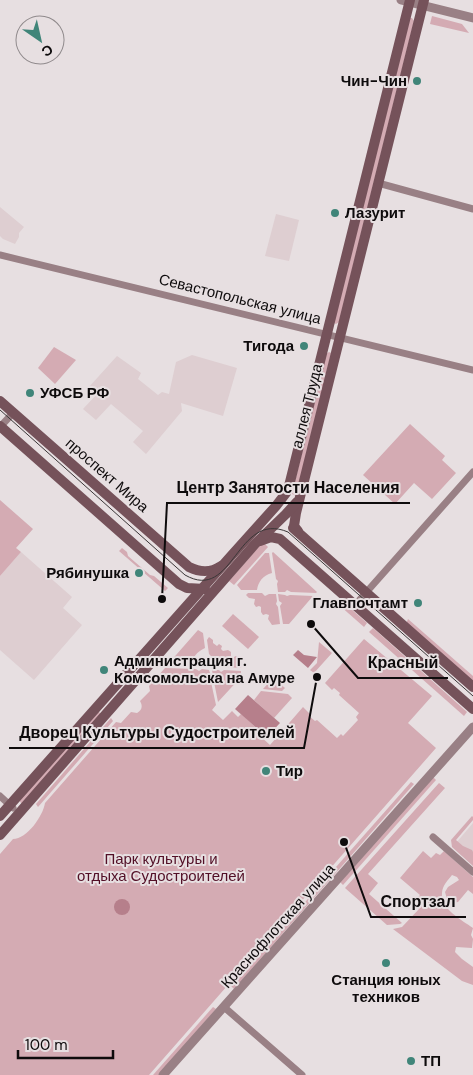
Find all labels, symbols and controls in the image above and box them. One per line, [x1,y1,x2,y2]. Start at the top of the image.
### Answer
north arrow [15,15,65,65]
text: С [38,40,56,61]
place label: Чин-Чин [341,71,407,91]
marker: Чин-Чин [411,75,423,87]
place label: Лазурит [345,203,405,223]
marker: Лазурит [329,207,341,219]
street label: Севастопольская улица [157,269,324,329]
place label: Тигода [243,336,295,356]
marker: Тигода [298,340,310,352]
street label: аллея Труда [287,361,327,451]
place label: УФСБ РФ [40,383,110,403]
marker: УФСБ РФ [24,387,36,399]
street label: проспект Мира [61,433,153,517]
callout: Центр Занятости Населения [167,472,410,503]
text: Центр Занятости Населения [176,477,400,498]
place label: Рябинушка [46,563,130,583]
marker: Рябинушка [133,567,145,579]
place label: Главпочтамт [312,593,408,613]
marker: Главпочтамт [412,597,424,609]
callout: Красный [358,647,448,678]
place label: Администрация г. Комсомольска на Амуре [114,651,295,688]
text: Красный [368,652,438,673]
marker: Администрация г. Комсомольска на Амуре [98,664,110,676]
callout: Дворец Культуры Судостроителей [9,717,304,748]
text: Дворец Культуры Судостроителей [19,722,295,743]
place label: Тир [276,761,303,781]
marker: Тир [260,765,272,777]
park label: Парк культуры и отдыха Судостроителей [77,849,245,886]
street label: Краснофлотская улица [217,859,340,993]
callout: Спортзал [371,886,466,917]
text: Спортзал [380,891,456,912]
marker: Станция юных техников [380,957,392,969]
place label: Станция юных техников [331,970,441,1007]
scale bar [18,1028,112,1060]
text: 100 m [25,1035,68,1055]
place label: ТП [421,1051,441,1071]
marker: ТП [405,1055,417,1067]

